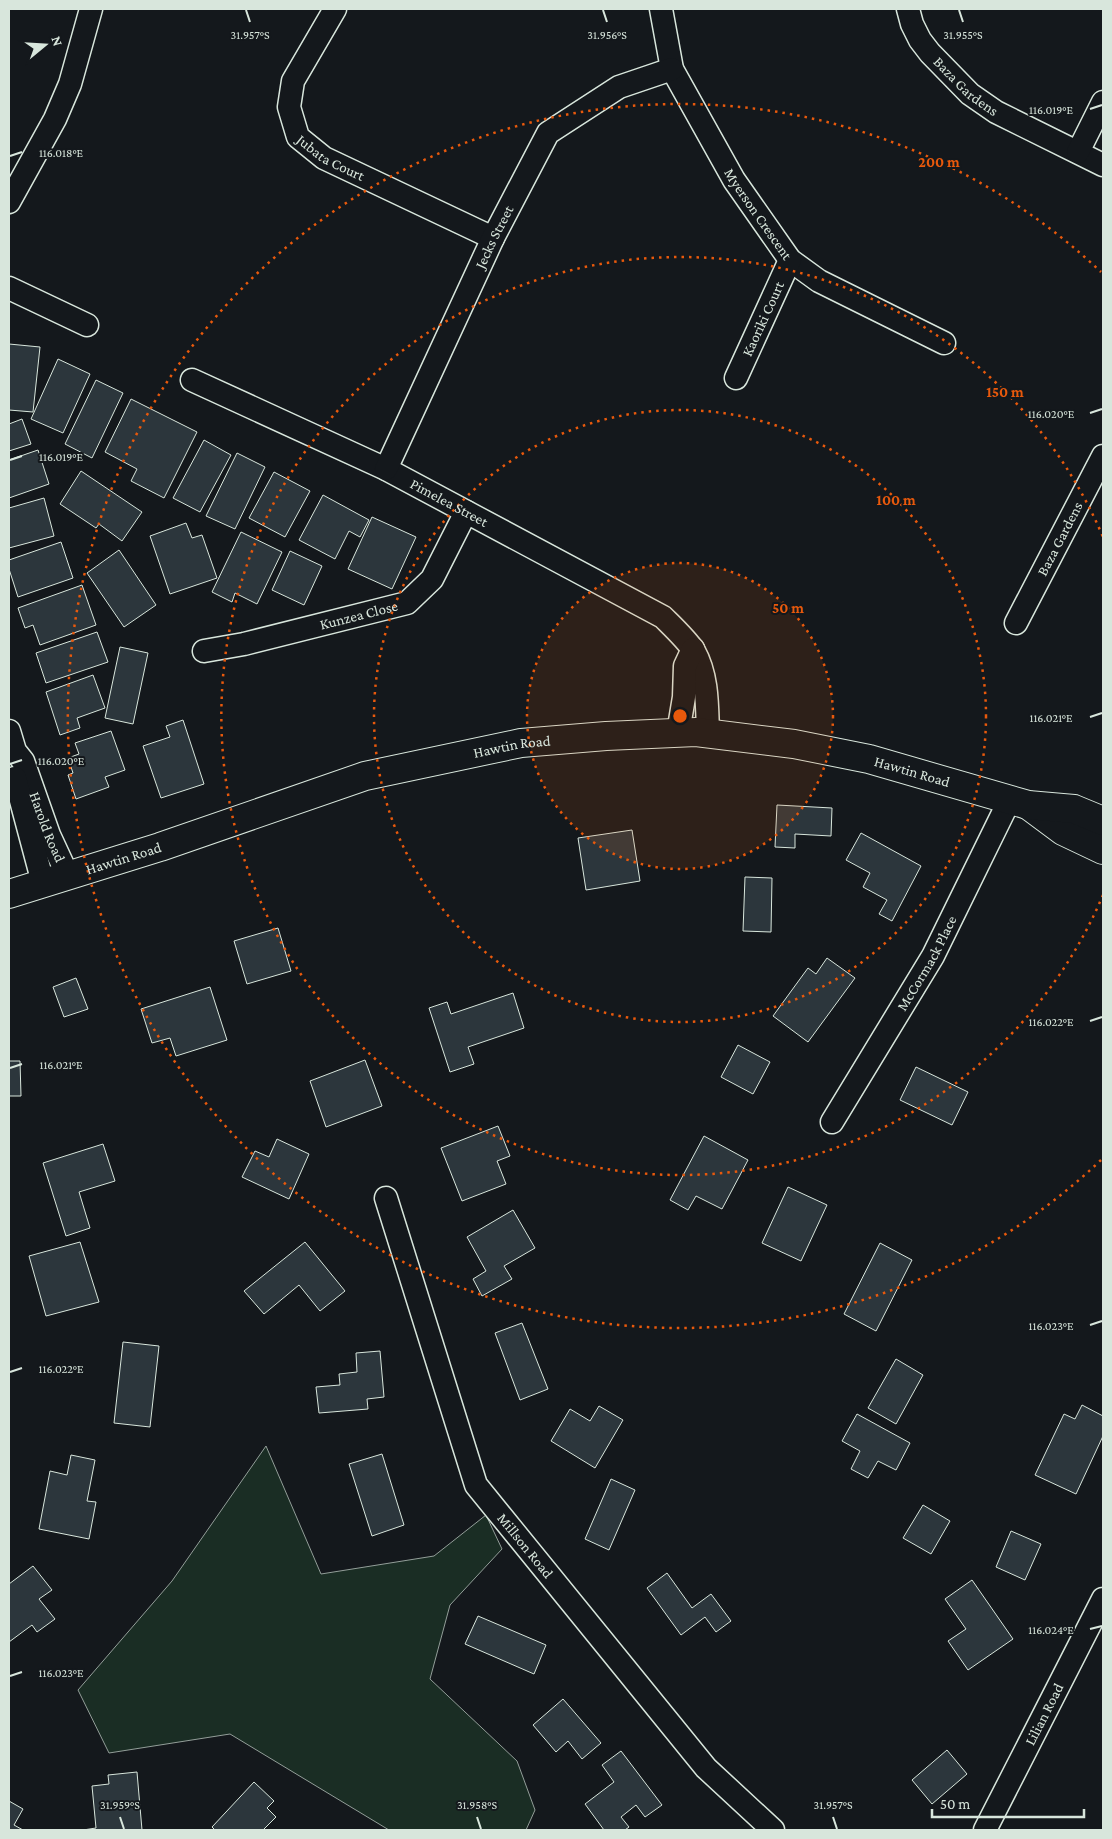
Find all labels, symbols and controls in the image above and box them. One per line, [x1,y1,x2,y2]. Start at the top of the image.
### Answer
north arrow [20,20,70,70]
text: 31.957°S [230,28,270,42]
text: 31.956°S [587,28,627,42]
text: 31.955°S [943,28,983,42]
text: N [48,34,67,48]
street label: Baza Gardens [930,54,1001,119]
text: 116.019°E [1029,103,1073,117]
street label: Jubata Court [291,130,368,184]
text: 116.018°E [39,146,84,160]
text: 200 m [918,154,960,170]
street label: Myerson Crescent [721,166,796,264]
street label: Jecks Street [471,202,517,273]
street label: Kaoriki Court [739,278,788,359]
text: 150 m [986,384,1024,400]
text: 116.020°E [1028,407,1075,421]
text: 116.019°E [39,450,83,464]
street label: Pimelea Street [408,475,492,530]
text: 100 m [876,492,916,508]
street label: Baza Gardens [1034,499,1086,578]
street label: Kunzea Close [318,598,400,633]
text: 50 m [772,600,804,616]
centre of rings [671,707,689,725]
text: 116.021°E [1029,711,1073,725]
street label: Hawtin Road [472,733,551,761]
street label: Hawtin Road [872,753,952,790]
text: 116.020°E [38,754,85,768]
street label: Harold Road [26,790,69,865]
street label: Hawtin Road [84,839,163,878]
street label: McCormack Place [894,913,960,1014]
text: 116.022°E [1029,1015,1074,1029]
text: 116.021°E [39,1058,83,1072]
text: 116.023°E [1028,1319,1074,1333]
text: 116.022°E [39,1362,84,1376]
street label: Millson Road [494,1510,557,1581]
text: 116.024°E [1028,1623,1074,1637]
text: 116.023°E [38,1666,84,1680]
street label: Lilian Road [1022,1680,1067,1748]
scale bar [932,1786,1084,1818]
text: 50 m [940,1796,970,1812]
text: 31.959°S [100,1798,140,1812]
text: 31.958°S [457,1798,498,1812]
text: 31.957°S [813,1798,853,1812]

